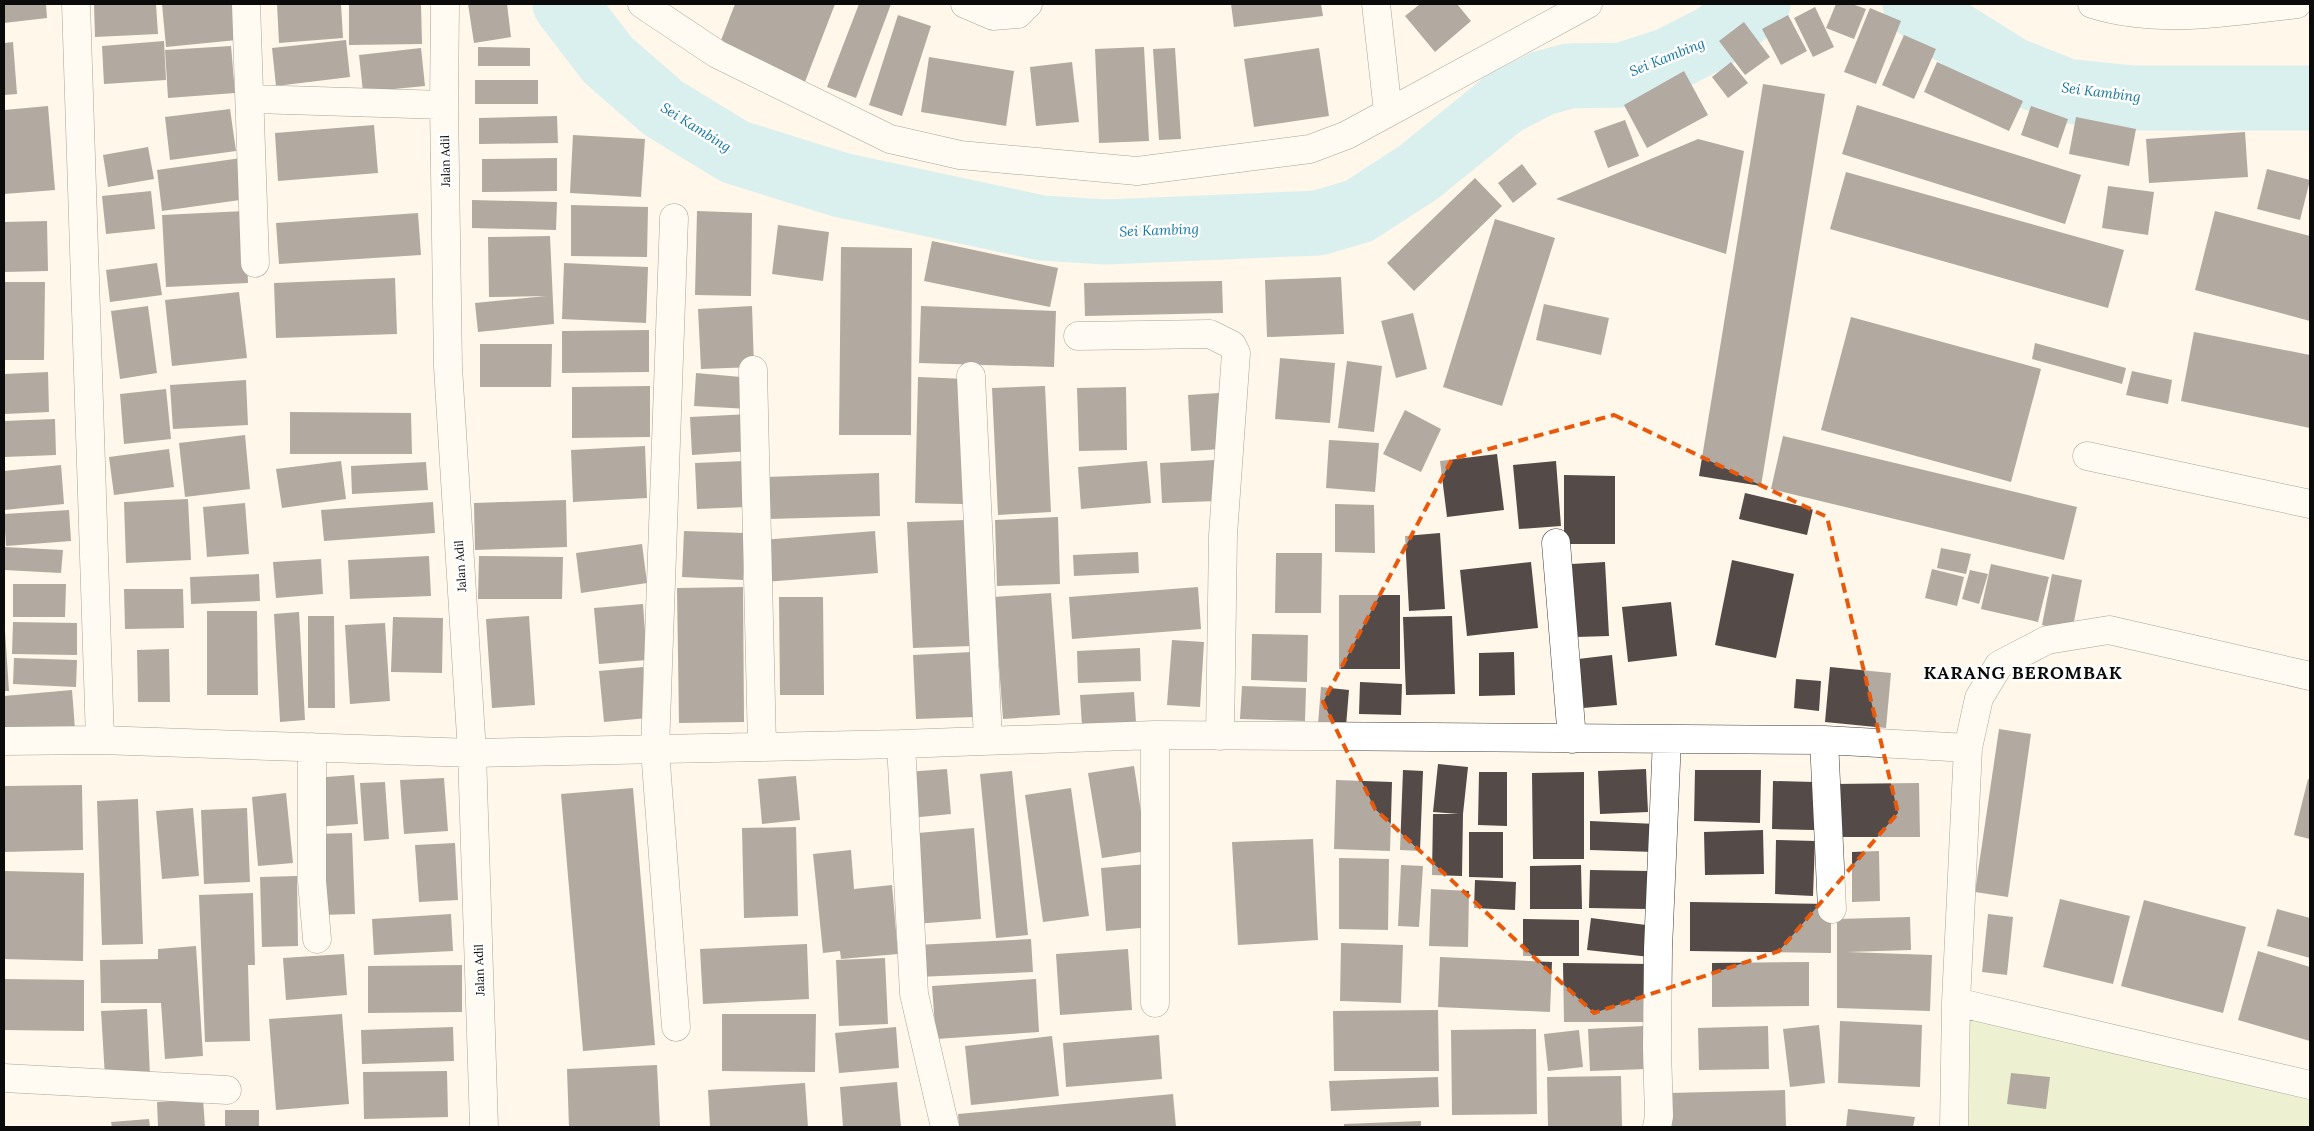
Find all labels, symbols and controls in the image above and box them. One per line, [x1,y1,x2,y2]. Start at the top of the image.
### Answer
water label: Sei Kambing [1627,34,1707,80]
water label: Sei Kambing [2060,78,2142,106]
water label: Sei Kambing [658,98,734,156]
street label: Jalan Adil [437,135,453,188]
water label: Sei Kambing [1119,220,1199,240]
street label: Jalan Adil [451,540,469,593]
district label: KARANG BEROMBAK [1923,661,2123,684]
street label: Jalan Adil [471,944,487,997]

